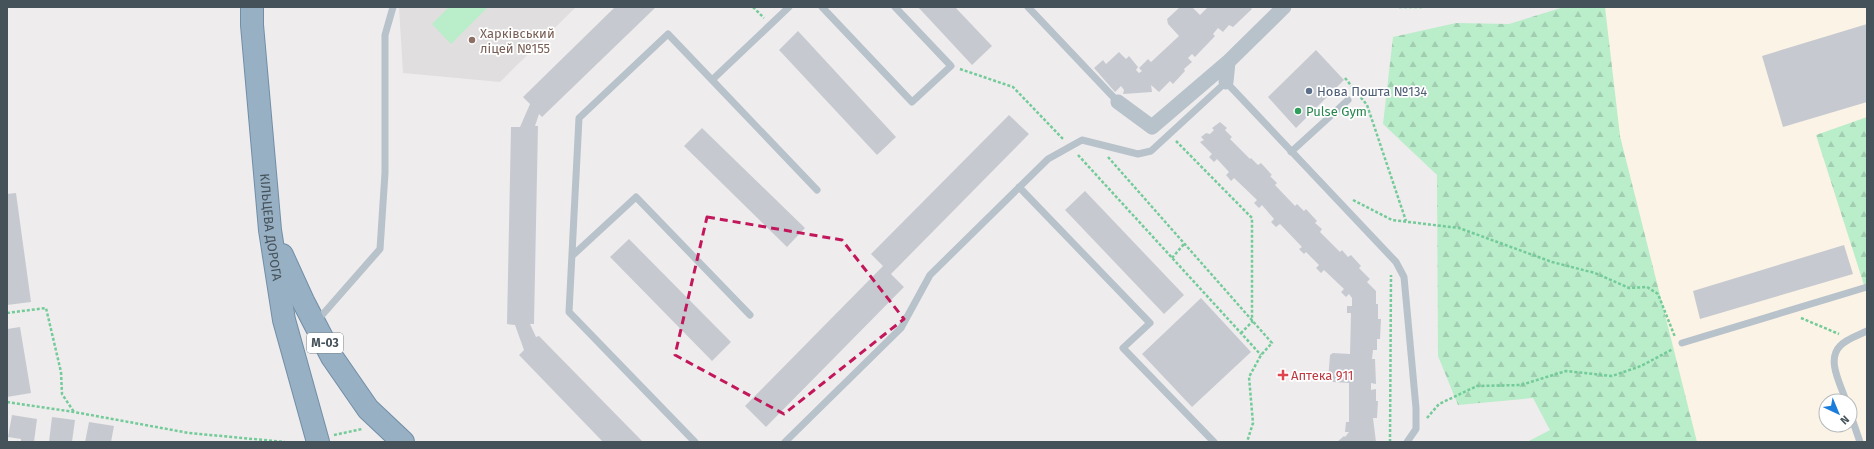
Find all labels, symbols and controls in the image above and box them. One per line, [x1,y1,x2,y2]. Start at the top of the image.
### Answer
place label: Харківський ліцей №155 [480,26,555,56]
marker: Харківський ліцей №155 [467,35,477,45]
place label: Нова Пошта №134 [1317,84,1427,99]
marker: Нова Пошта №134 [1304,86,1314,96]
place label: Pulse Gym [1306,104,1367,119]
marker: Pulse Gym [1293,106,1303,116]
street label: КІЛЬЦЕВА ДОРОГА [257,173,285,282]
road number: М-03 [307,333,343,353]
place label: Аптека 911 [1291,368,1353,383]
marker: Аптека 911 [1278,370,1288,380]
north arrow [1818,393,1858,433]
text: N [1837,413,1852,427]

